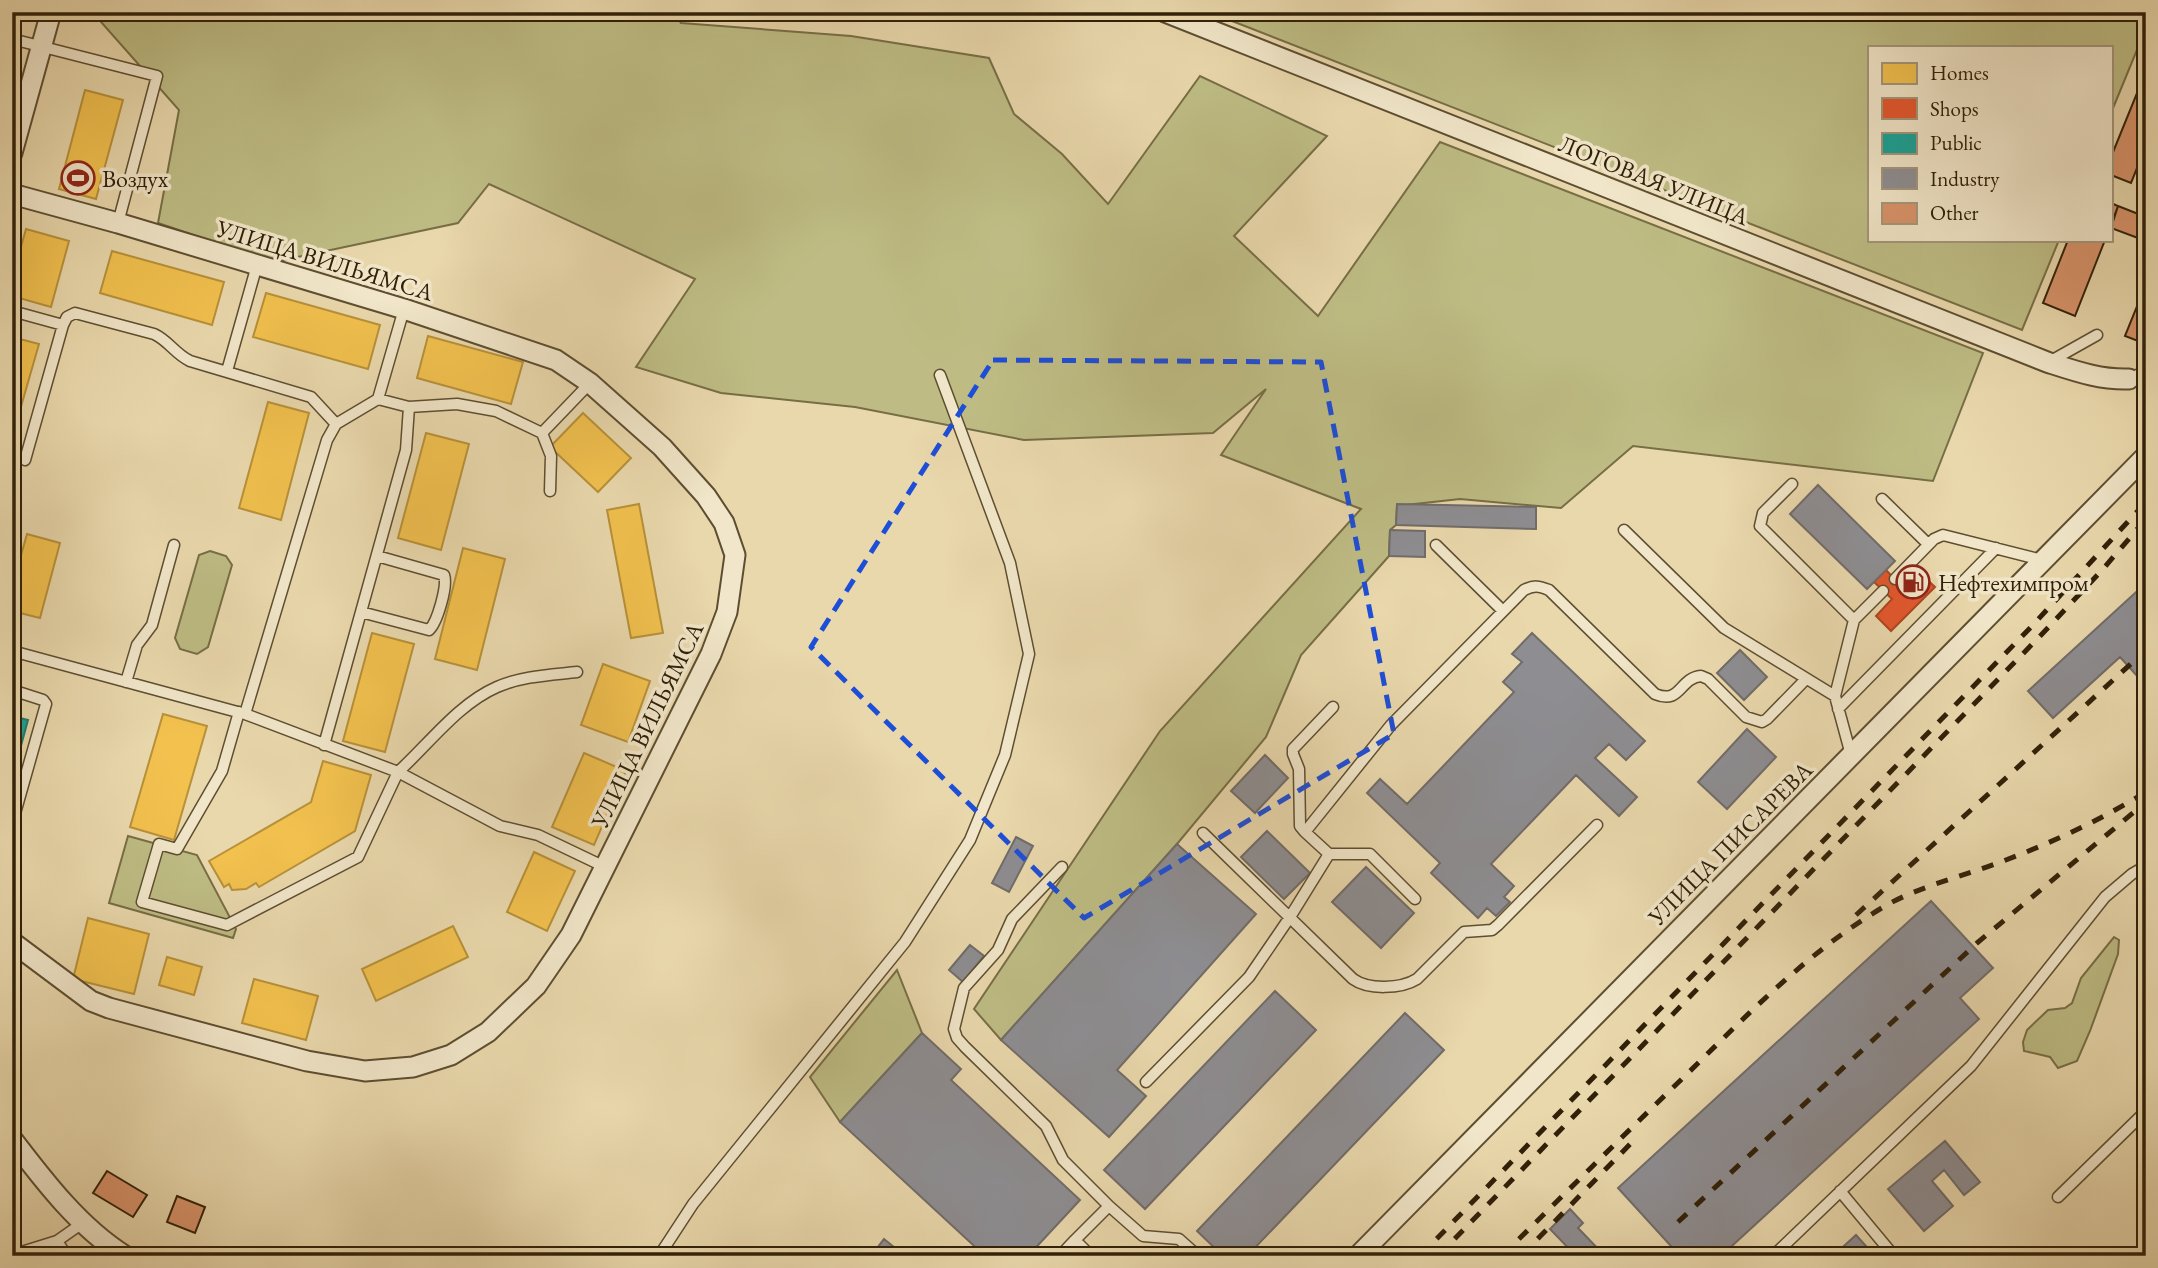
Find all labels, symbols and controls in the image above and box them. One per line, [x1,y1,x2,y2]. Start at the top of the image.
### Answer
legend [1868,46,2112,242]
text: Homes [1930,59,1989,86]
text: Shops [1930,95,1979,122]
street label: ЛОГОВАЯ УЛИЦА [1554,128,1754,232]
text: Public [1930,129,1982,156]
sports icon: Воздух [59,159,97,197]
place label: Воздух [102,163,169,194]
text: Industry [1930,165,2000,192]
text: Other [1930,199,1979,226]
street label: УЛИЦА ВИЛЬЯМСА [212,212,438,308]
fuel station icon: Нефтехимпром [1894,563,1932,601]
place label: Нефтехимпром [1938,567,2089,598]
street label: УЛИЦА ВИЛЬЯМСА [583,617,711,834]
street label: УЛИЦА ПИСАРЕВА [1640,754,1819,933]

